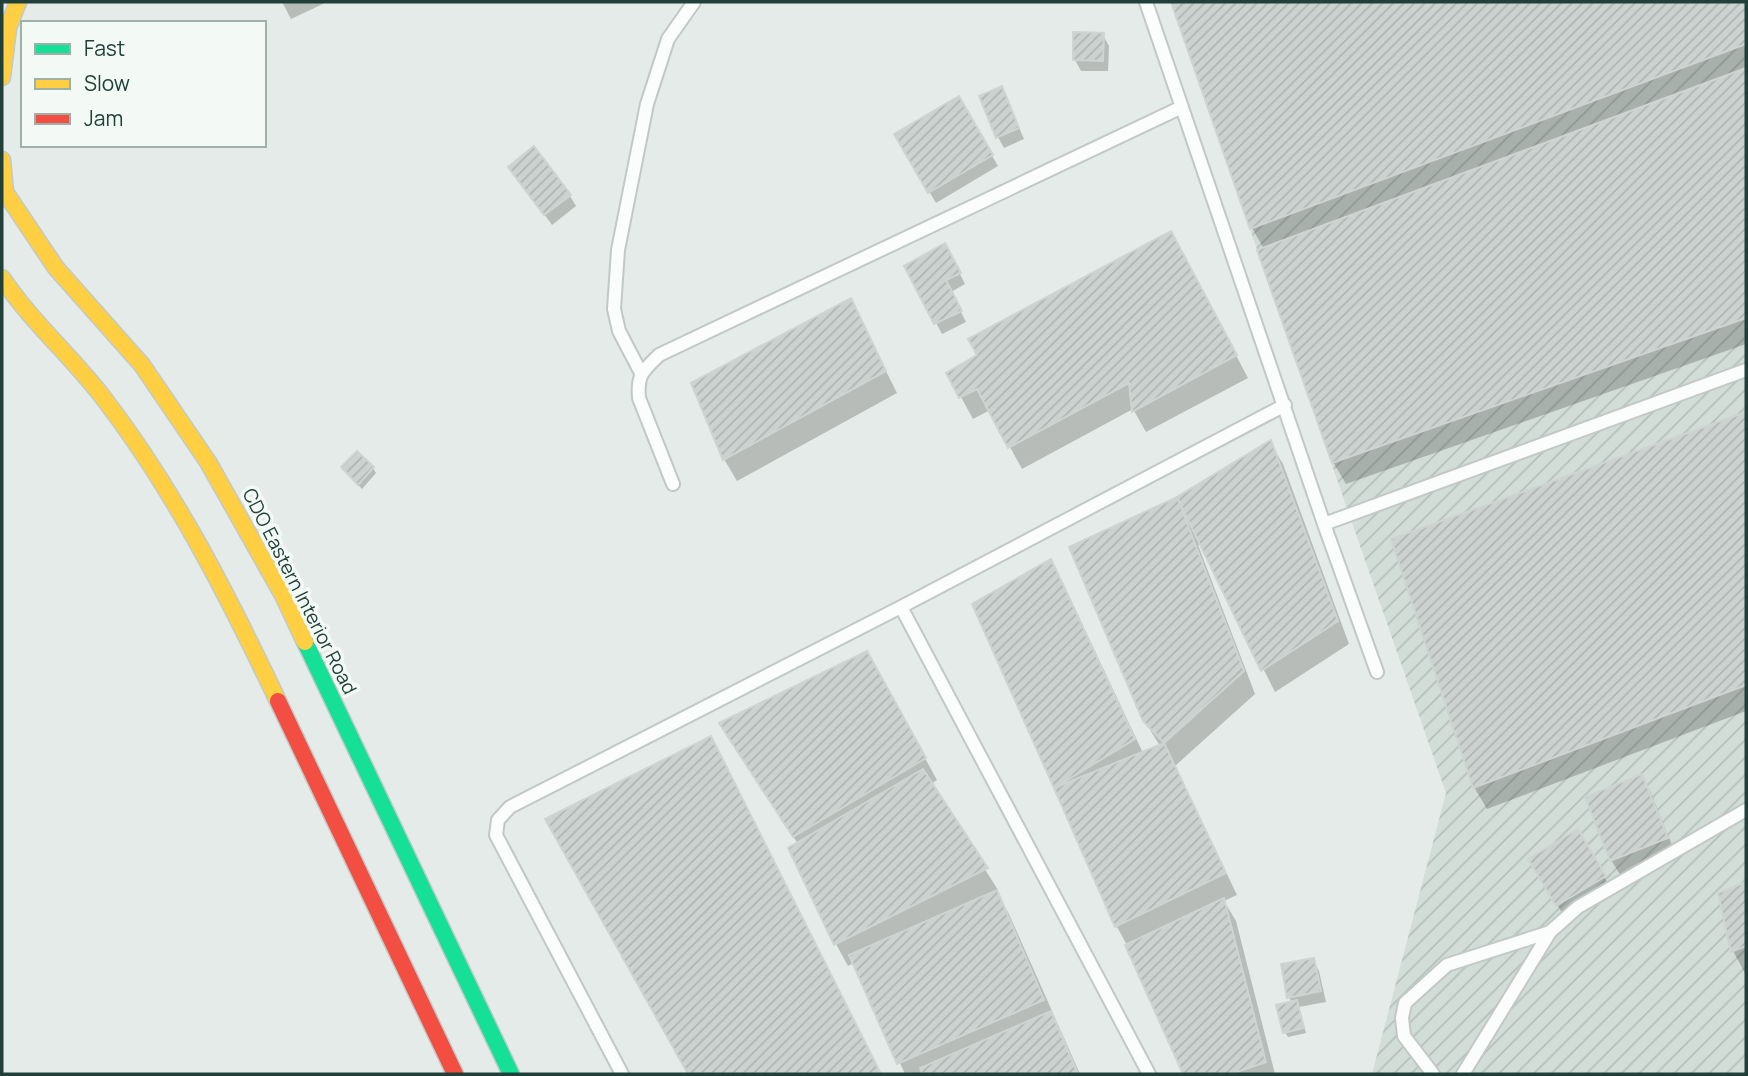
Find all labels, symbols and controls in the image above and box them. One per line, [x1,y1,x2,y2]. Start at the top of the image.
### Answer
legend [21,21,266,147]
text: Fast [84,34,125,62]
text: Slow [84,69,130,97]
text: Jam [84,104,123,132]
street label: CDO Eastern Interior Road [237,484,363,698]

